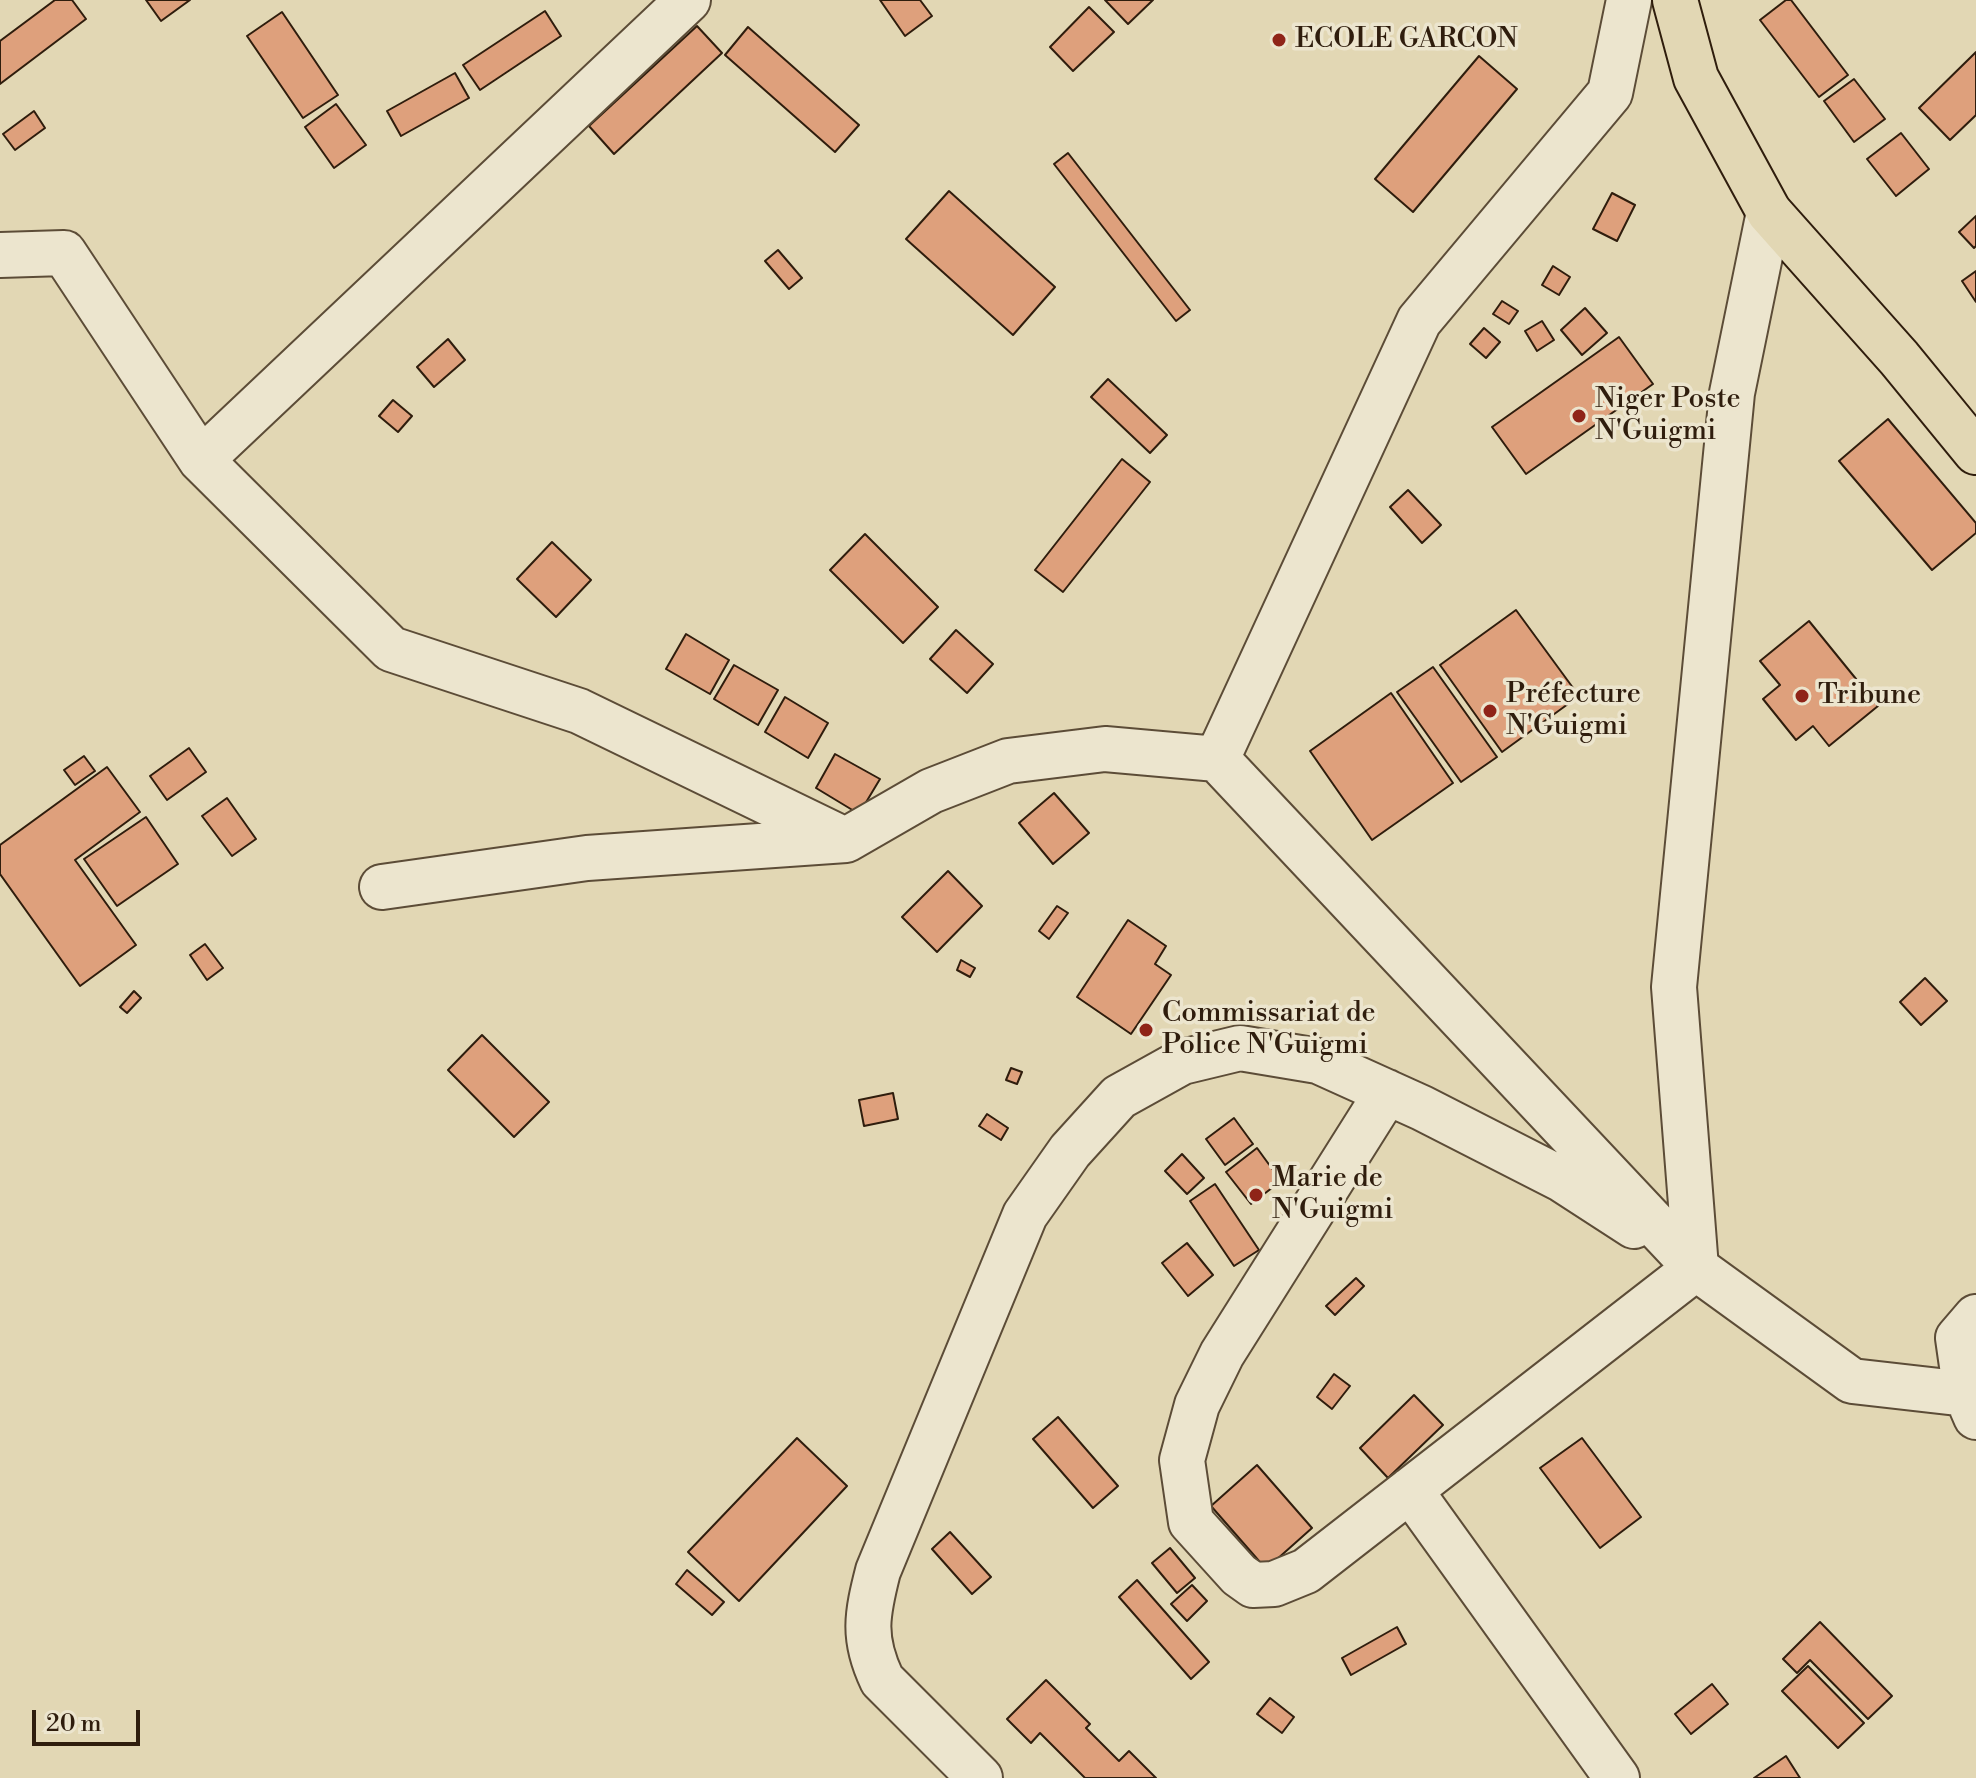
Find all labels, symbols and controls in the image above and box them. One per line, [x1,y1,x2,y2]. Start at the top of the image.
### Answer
place label: ECOLE GARCON [1295,23,1518,57]
marker: ECOLE GARCON [1270,31,1288,49]
place label: Niger Poste N'Guigmi [1595,383,1741,449]
marker: Niger Poste N'Guigmi [1570,407,1588,425]
place label: Préfecture N'Guigmi [1506,678,1641,744]
place label: Tribune [1818,679,1921,713]
marker: Tribune [1793,687,1811,705]
marker: Préfecture N'Guigmi [1481,702,1499,720]
place label: Commissariat de Police N'Guigmi [1162,997,1376,1063]
marker: Commissariat de Police N'Guigmi [1137,1021,1155,1039]
place label: Marie de N'Guigmi [1272,1162,1393,1228]
marker: Marie de N'Guigmi [1247,1186,1265,1204]
scale bar [36,1694,144,1744]
text: 20 m [46,1709,102,1739]

